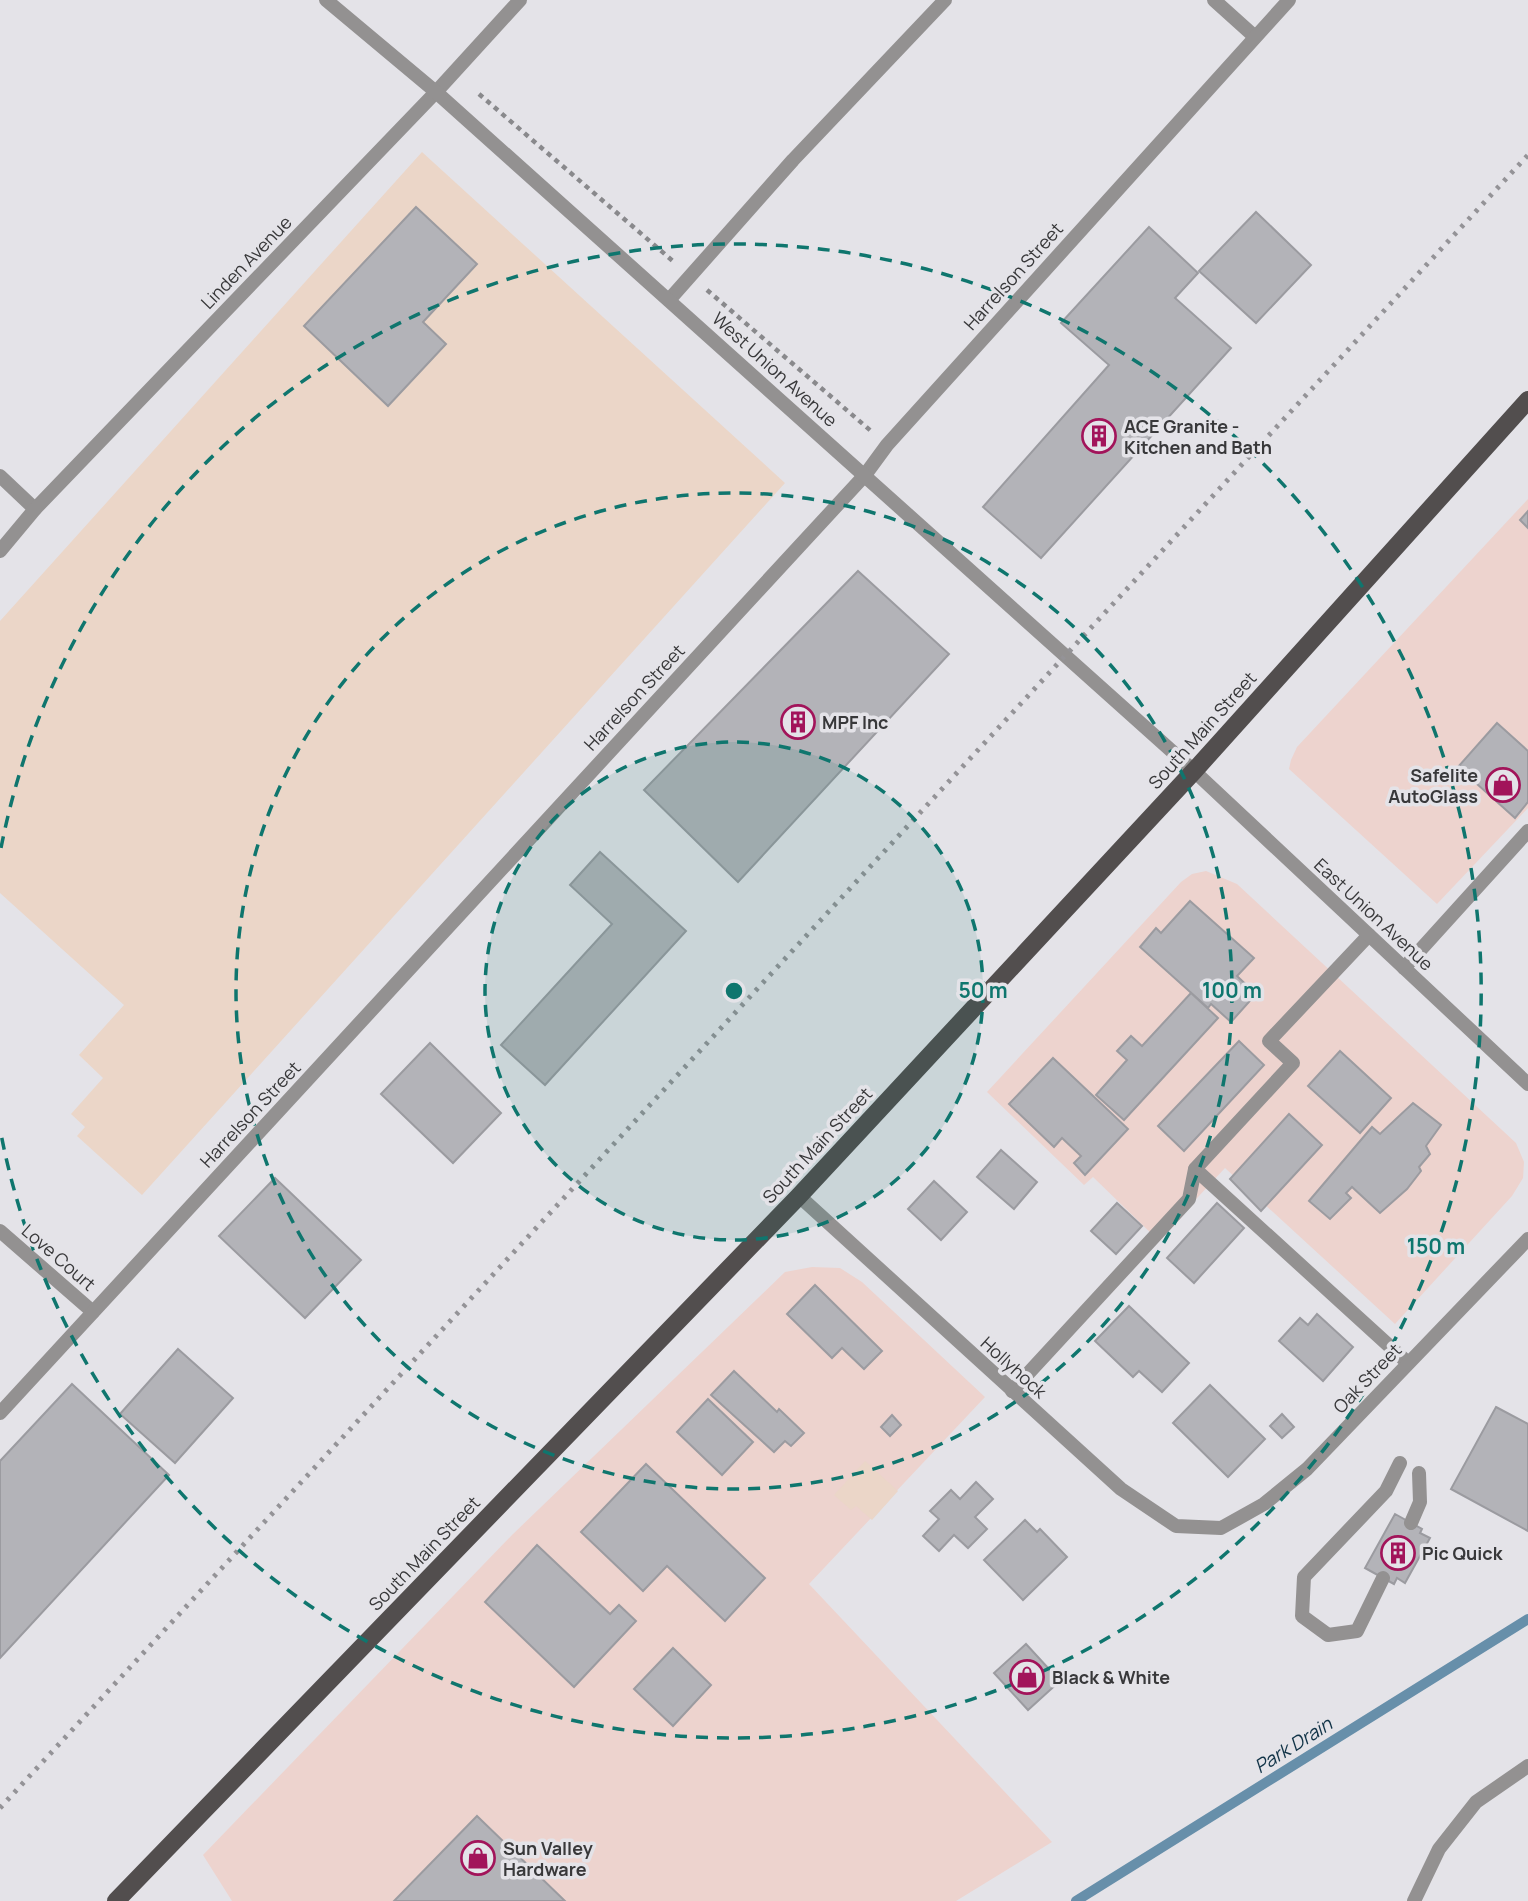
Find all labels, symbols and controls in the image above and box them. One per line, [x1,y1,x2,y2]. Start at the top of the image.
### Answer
street label: Linden Avenue [195,210,297,314]
street label: Harrelson Street [958,217,1068,335]
street label: West Union Avenue [707,306,843,432]
place label: ACE Granite - Kitchen and Bath [1124,414,1272,459]
building icon: ACE Granite - Kitchen and Bath [1080,417,1118,455]
street label: Harrelson Street [578,639,690,755]
street label: South Main Street [1143,666,1261,794]
building icon: MPF Inc [779,703,817,741]
place label: MPF Inc [822,710,888,734]
place label: Safelite AutoGlass [1388,763,1478,808]
shop icon: Safelite AutoGlass [1484,766,1522,804]
street label: East Union Avenue [1309,852,1439,976]
text: 50 m [958,976,1008,1004]
text: 100 m [1202,976,1262,1004]
centre of rings [722,979,746,1003]
street label: Harrelson Street [194,1056,306,1172]
street label: South Main Street [757,1082,877,1208]
street label: Love Court [17,1218,101,1296]
text: 150 m [1407,1232,1465,1260]
street label: Hollyhock [976,1331,1053,1404]
street label: Oak Street [1328,1338,1406,1418]
street label: South Main Street [363,1491,485,1615]
building icon: Pic Quick [1379,1534,1417,1572]
place label: Pic Quick [1422,1541,1504,1565]
shop icon: Black & White [1008,1658,1046,1696]
place label: Black & White [1052,1665,1170,1689]
water label: Park Drain [1249,1711,1337,1779]
place label: Sun Valley Hardware [503,1836,593,1881]
shop icon: Sun Valley Hardware [459,1839,497,1877]

